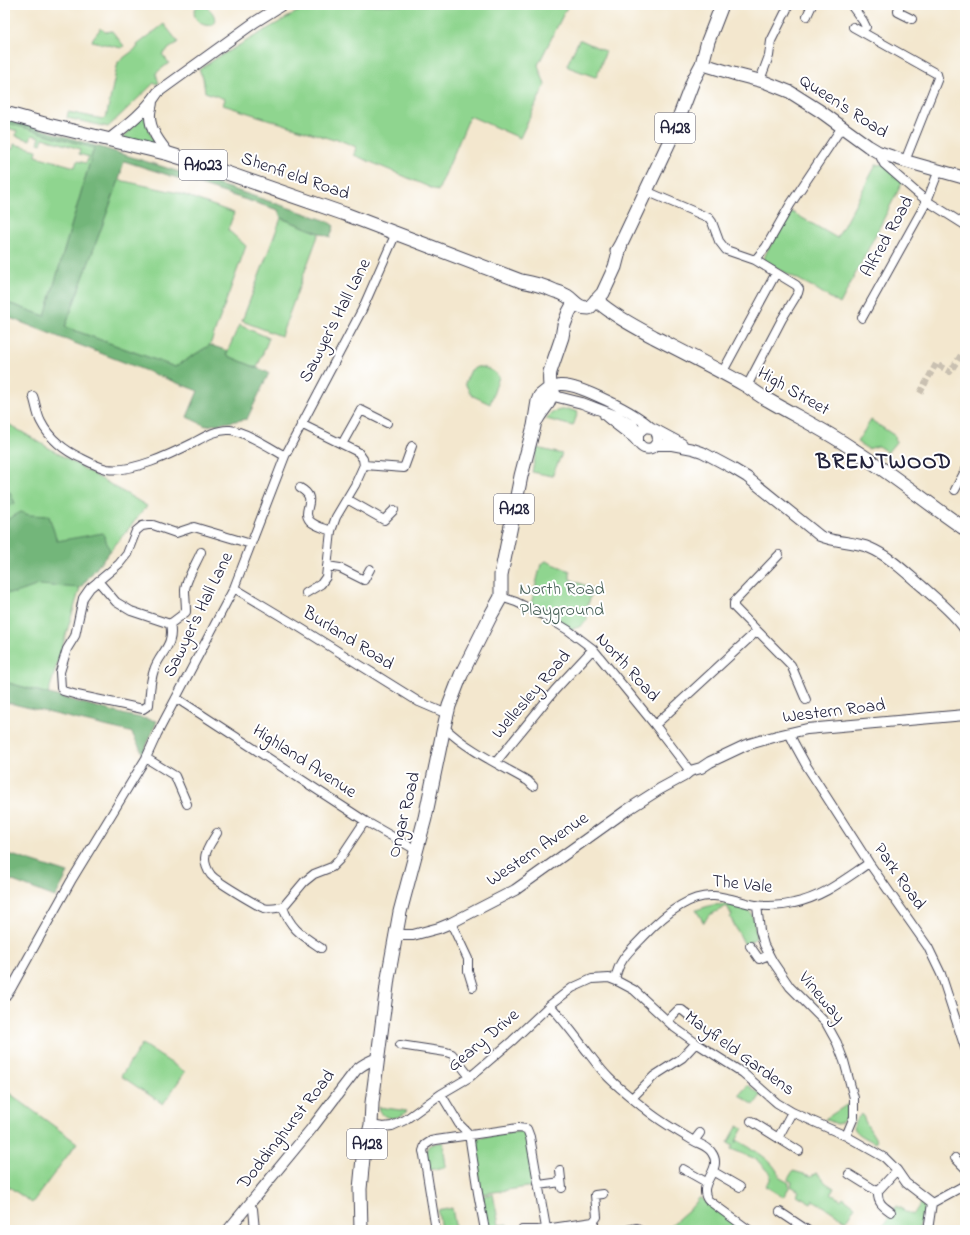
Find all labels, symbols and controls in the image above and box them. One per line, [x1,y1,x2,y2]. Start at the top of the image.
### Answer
street label: Queen's Road [793,68,893,146]
road number: A128 [655,113,695,143]
street label: Shenfield Road [237,146,353,208]
road number: A1023 [179,150,227,180]
street label: Alfred Road [855,192,921,282]
street label: Sawyer's Hall Lane [293,254,379,388]
street label: High Street [752,361,834,424]
district label: BRENTWOOD [815,447,952,479]
road number: A128 [494,494,534,524]
street label: Sawyer's Hall Lane [157,547,241,682]
park label: North Road Playground [519,577,605,625]
street label: Burland Road [296,600,399,677]
street label: North Road [589,628,665,708]
street label: Wellesley Road [486,645,578,745]
street label: Western Road [781,693,887,731]
street label: Highland Avenue [246,719,362,807]
street label: Ongar Road [382,769,429,861]
street label: Western Avenue [482,806,595,894]
street label: Park Road [867,838,931,916]
street label: The Vale [710,869,774,901]
street label: Vineway [791,965,851,1030]
street label: Geary Drive [442,1003,526,1079]
street label: Mayfield Gardens [678,1005,800,1103]
street label: Doddinghurst Road [231,1065,343,1197]
road number: A128 [347,1129,387,1159]

